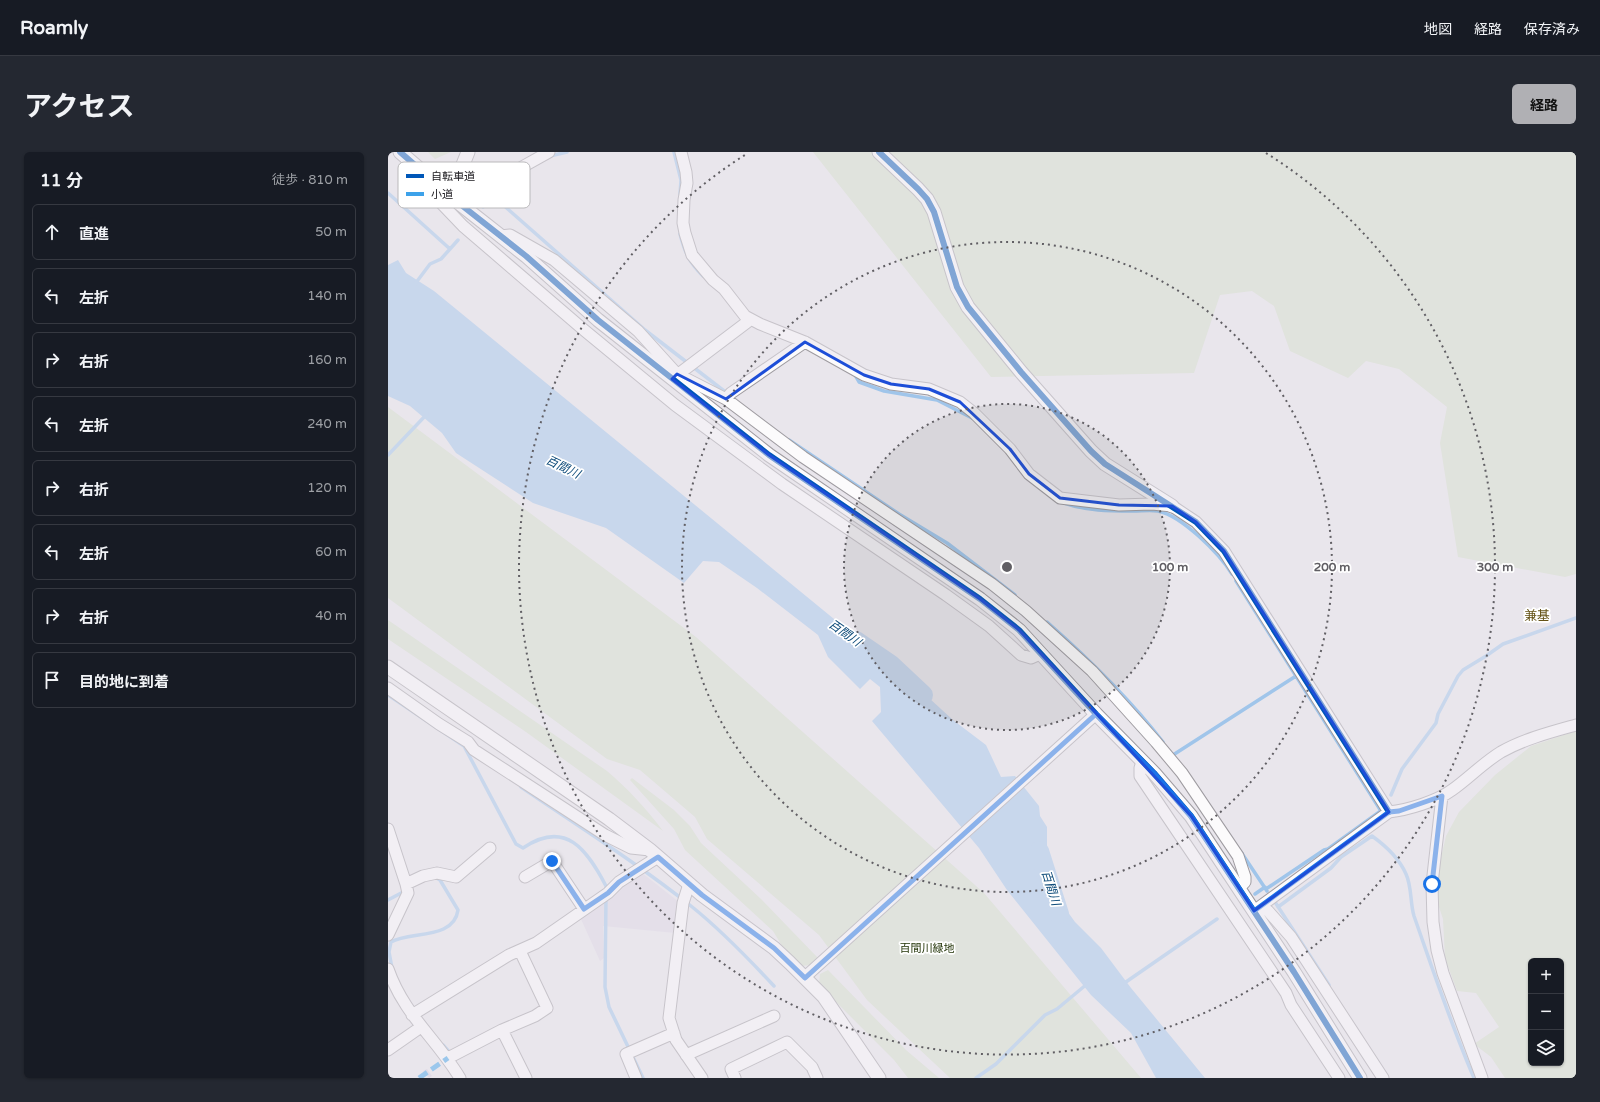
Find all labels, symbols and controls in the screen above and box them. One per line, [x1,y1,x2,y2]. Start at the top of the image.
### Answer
text: Roamly [20,17,88,39]
text: 地図 [1424,21,1452,38]
text: 経路 [1474,21,1502,38]
text: 保存済み [1524,21,1580,38]
button: 経路 [1512,84,1576,124]
text: アクセス [24,90,135,124]
legend [398,162,530,208]
text: 11 分 [40,170,83,191]
text: 自転車道 [431,170,475,183]
text: 徒歩 · 810 m [272,172,348,188]
text: 小道 [431,188,453,201]
icon: ahead [41,221,63,243]
text: 50 m [315,224,347,240]
text: 直進 [79,225,109,243]
icon: left [41,285,63,307]
text: 140 m [307,288,347,304]
text: 左折 [79,289,109,307]
icon: right [41,349,63,371]
text: 160 m [307,352,347,368]
text: 右折 [79,353,109,371]
icon: left [41,413,63,435]
text: 240 m [307,416,347,432]
text: 左折 [79,417,109,435]
water label: 百間川 [544,453,584,482]
icon: right [41,477,63,499]
text: 120 m [307,480,347,496]
text: 右折 [79,481,109,499]
icon: left [41,541,63,563]
text: 60 m [315,544,347,560]
text: 左折 [79,545,109,563]
centre of rings [1000,560,1014,574]
text: 100 m [1152,560,1188,574]
text: 200 m [1314,560,1350,574]
text: 300 m [1477,560,1513,574]
icon: right [41,605,63,627]
text: 40 m [315,608,347,624]
district label: 兼基 [1524,608,1550,624]
text: 右折 [79,609,109,627]
water label: 百間川 [826,617,865,650]
icon: arrive [41,669,63,691]
text: 目的地に到着 [79,673,169,691]
route end [543,852,561,870]
water label: 百間川 [1039,869,1064,909]
route start [1423,875,1441,893]
park label: 百間川緑地 [900,942,955,955]
map controls [1528,958,1564,1066]
button: + [1528,958,1564,994]
button: − [1528,994,1564,1030]
button: layers [1528,1030,1564,1066]

